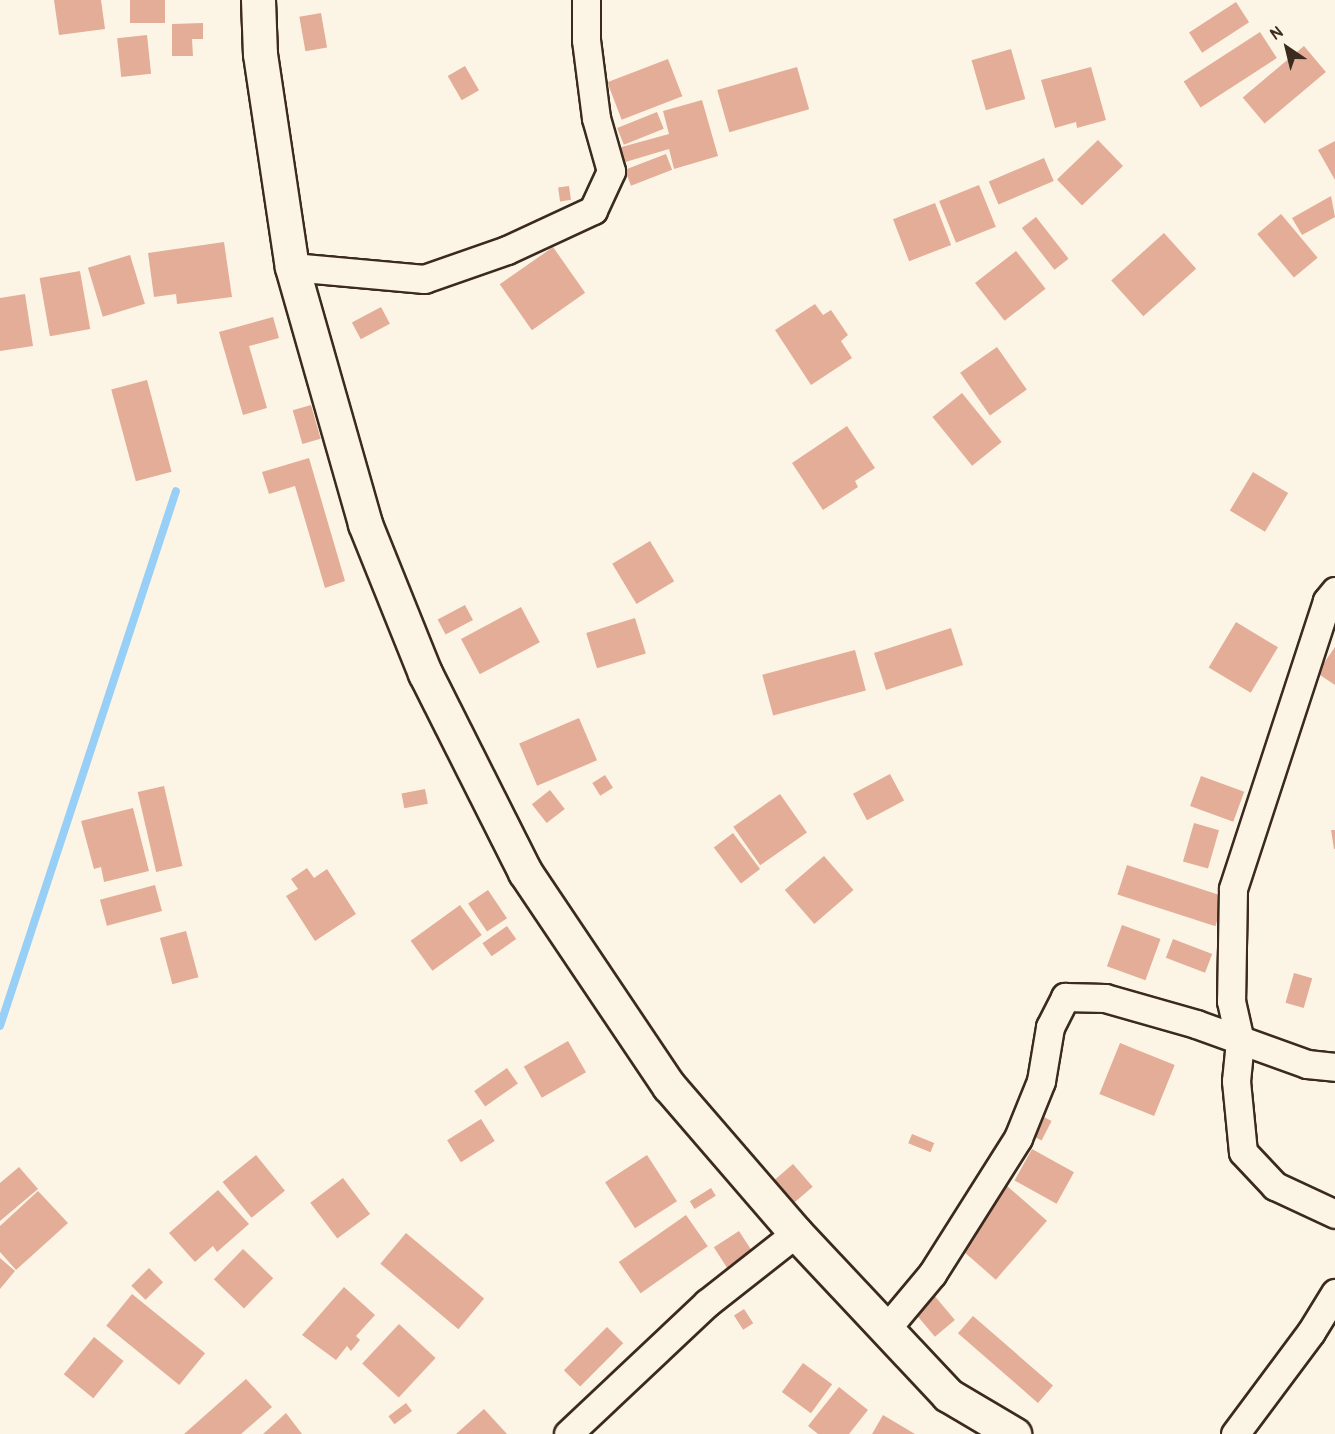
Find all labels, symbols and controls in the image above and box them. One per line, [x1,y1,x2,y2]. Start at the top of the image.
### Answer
north arrow [1257,18,1317,78]
text: N [1266,22,1287,45]

